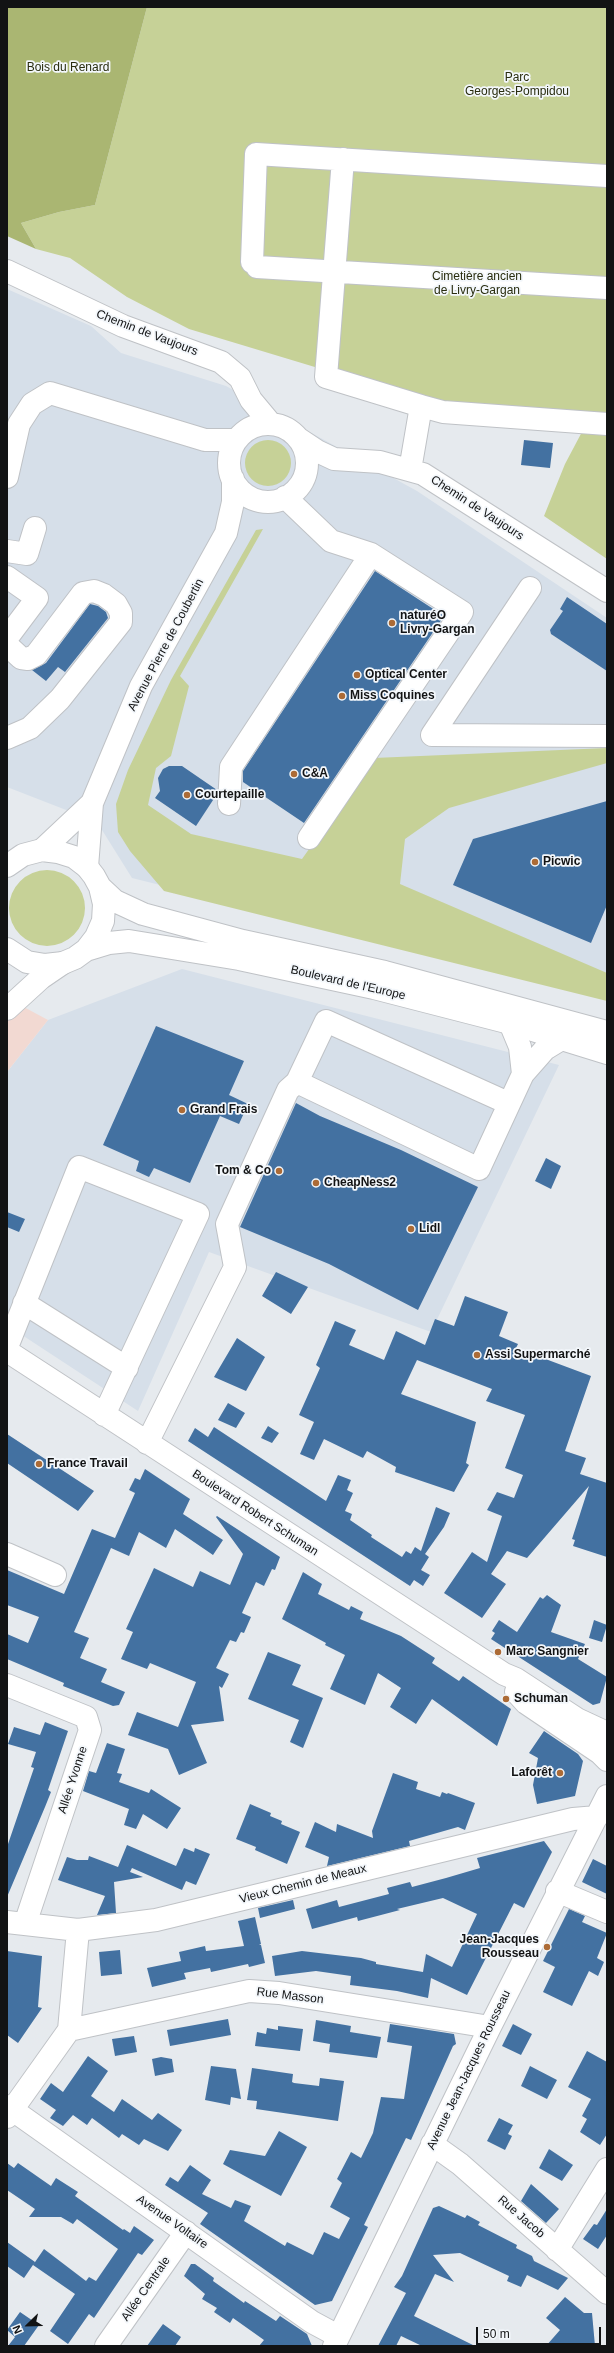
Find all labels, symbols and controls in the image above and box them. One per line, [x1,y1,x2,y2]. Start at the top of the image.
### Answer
park label: Bois du Renard [27,61,109,75]
park label: Parc Georges-Pompidou [465,71,569,99]
park label: Cimetière ancien de Livry-Gargan [432,270,522,298]
street label: Chemin de Vaujours [94,307,200,359]
street label: Chemin de Vaujours [428,473,526,543]
street label: Avenue Pierre de Coubertin [125,576,207,714]
place label: naturéO Livry-Gargan [400,609,475,637]
marker: naturéO Livry-Gargan [387,618,397,628]
place label: Optical Center [365,668,447,682]
marker: Optical Center [352,670,362,680]
place label: Miss Coquines [350,689,435,703]
marker: Miss Coquines [337,691,347,701]
place label: C&A [302,767,328,781]
marker: C&A [289,769,299,779]
place label: Courtepaille [195,788,264,802]
marker: Courtepaille [182,790,192,800]
place label: Picwic [543,855,580,869]
marker: Picwic [530,857,540,867]
street label: Boulevard de l'Europe [289,963,407,1003]
place label: Grand Frais [190,1103,257,1117]
marker: Grand Frais [177,1105,187,1115]
place label: Tom & Co [215,1164,271,1178]
marker: Tom & Co [274,1166,284,1176]
place label: CheapNess2 [324,1176,396,1190]
marker: CheapNess2 [311,1178,321,1188]
place label: Lidl [419,1222,440,1236]
marker: Lidl [406,1224,416,1234]
place label: Assi Supermarché [485,1348,590,1362]
marker: Assi Supermarché [472,1350,482,1360]
place label: France Travail [47,1457,128,1471]
marker: France Travail [34,1459,44,1469]
street label: Boulevard Robert Schuman [189,1467,321,1559]
place label: Marc Sangnier [506,1645,589,1659]
marker: Marc Sangnier [493,1647,503,1657]
place label: Schuman [514,1692,568,1706]
marker: Schuman [501,1694,511,1704]
street label: Allée Yvonne [55,1744,91,1816]
place label: Laforêt [511,1766,552,1780]
marker: Laforêt [555,1768,565,1778]
street label: Vieux Chemin de Meaux [238,1861,368,1907]
place label: Jean-Jacques Rousseau [460,1933,539,1961]
marker: Jean-Jacques Rousseau [542,1942,552,1952]
street label: Rue Masson [256,1985,324,2007]
street label: Avenue Jean-Jacques Rousseau [424,1988,514,2152]
street label: Avenue Voltaire [134,2192,210,2252]
street label: Rue Jacob [495,2193,547,2241]
street label: Allée Centrale [118,2254,174,2324]
north arrow [8,2305,48,2345]
scale bar [478,2319,603,2345]
text: N [10,2324,24,2336]
text: 50 m [483,2327,510,2341]

